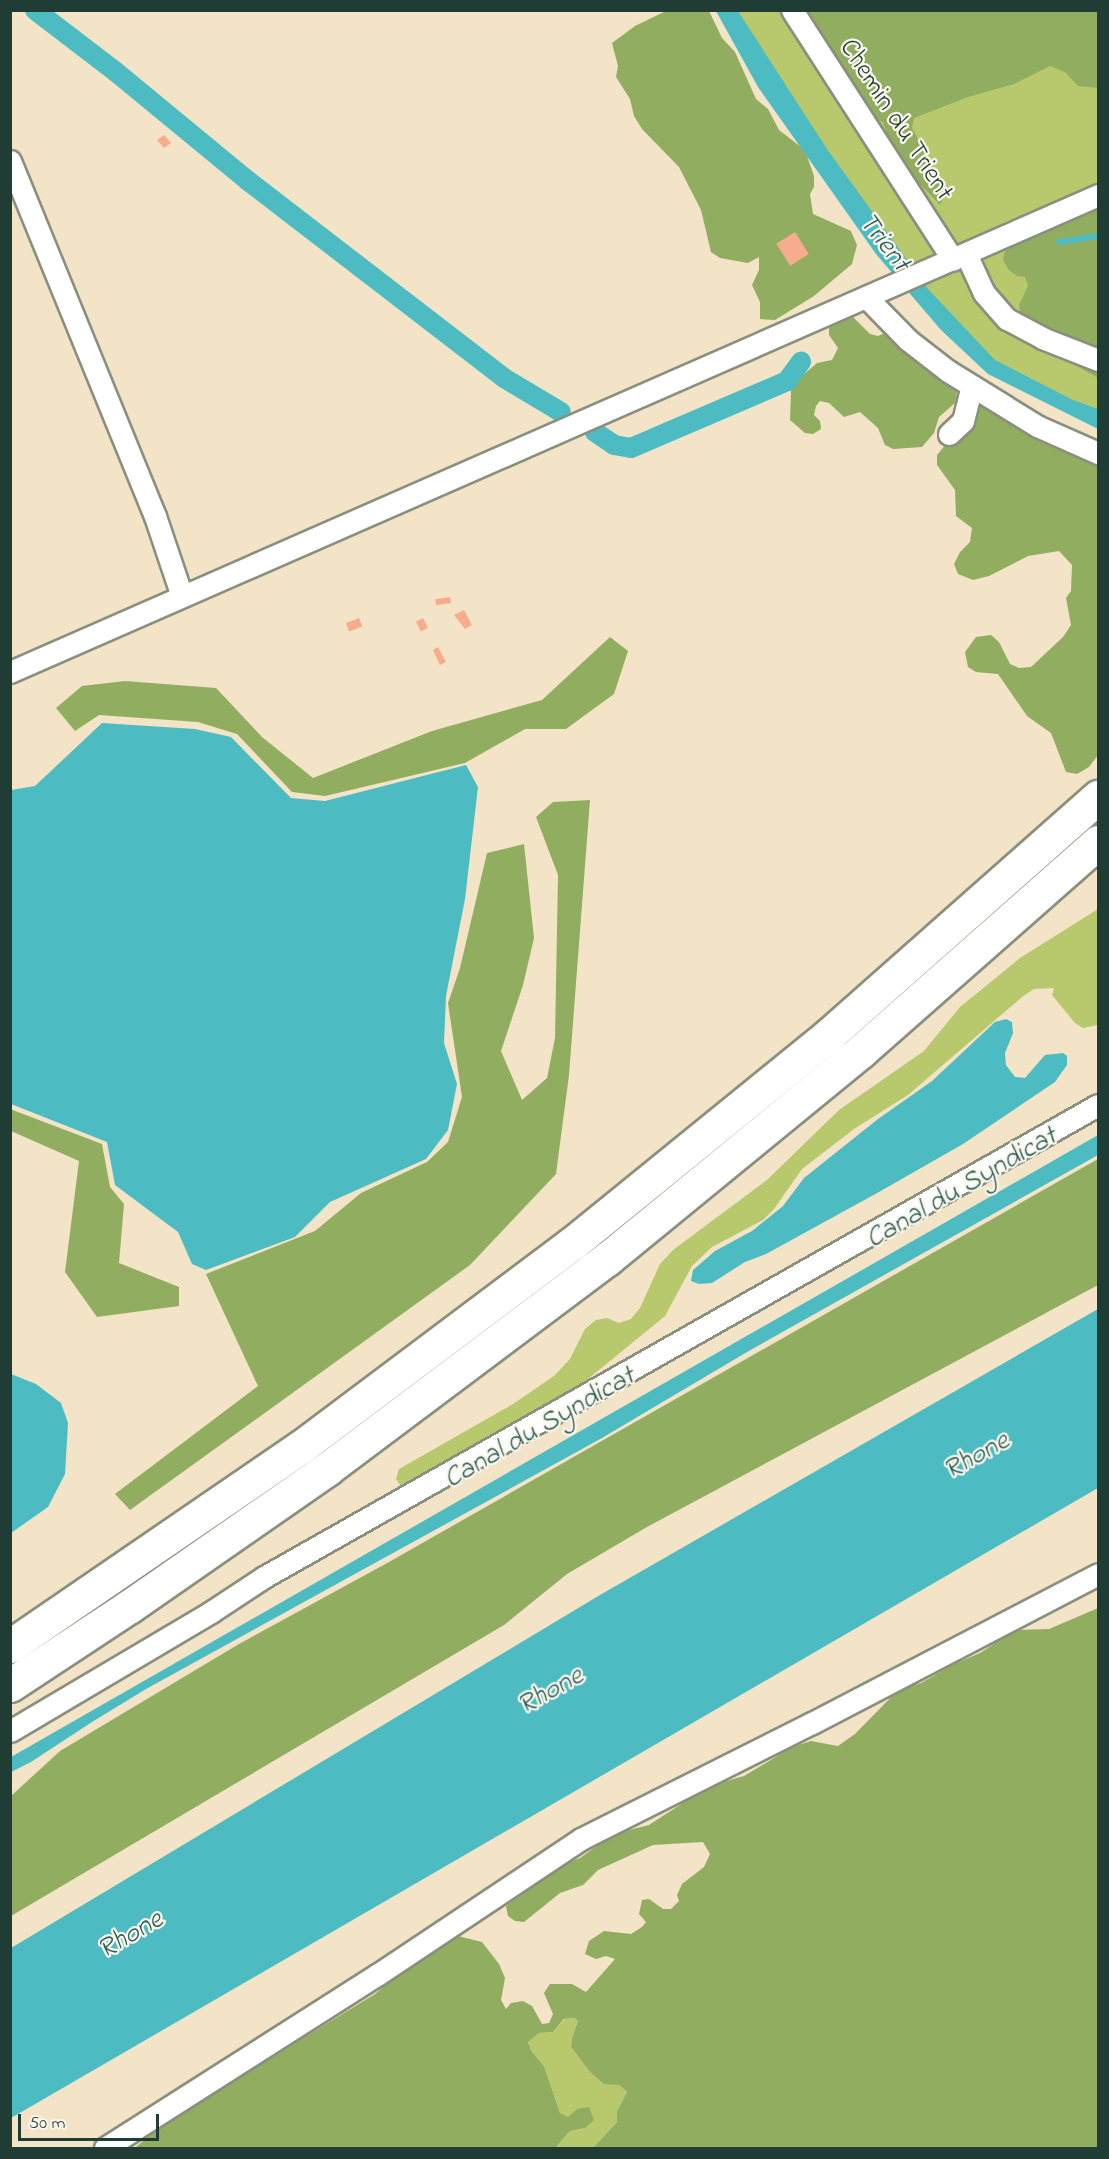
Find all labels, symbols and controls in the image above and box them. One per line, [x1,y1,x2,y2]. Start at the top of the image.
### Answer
street label: Chemin du Trient [832,33,960,207]
water label: Trient [850,207,916,279]
water label: Canal du Syndicat [861,1121,1063,1257]
water label: Canal du Syndicat [439,1361,641,1497]
water label: Rhone [938,1425,1016,1489]
water label: Rhone [512,1660,590,1724]
water label: Rhone [92,1904,170,1968]
scale bar [21,2102,162,2140]
text: 50 m [29,2111,66,2137]

